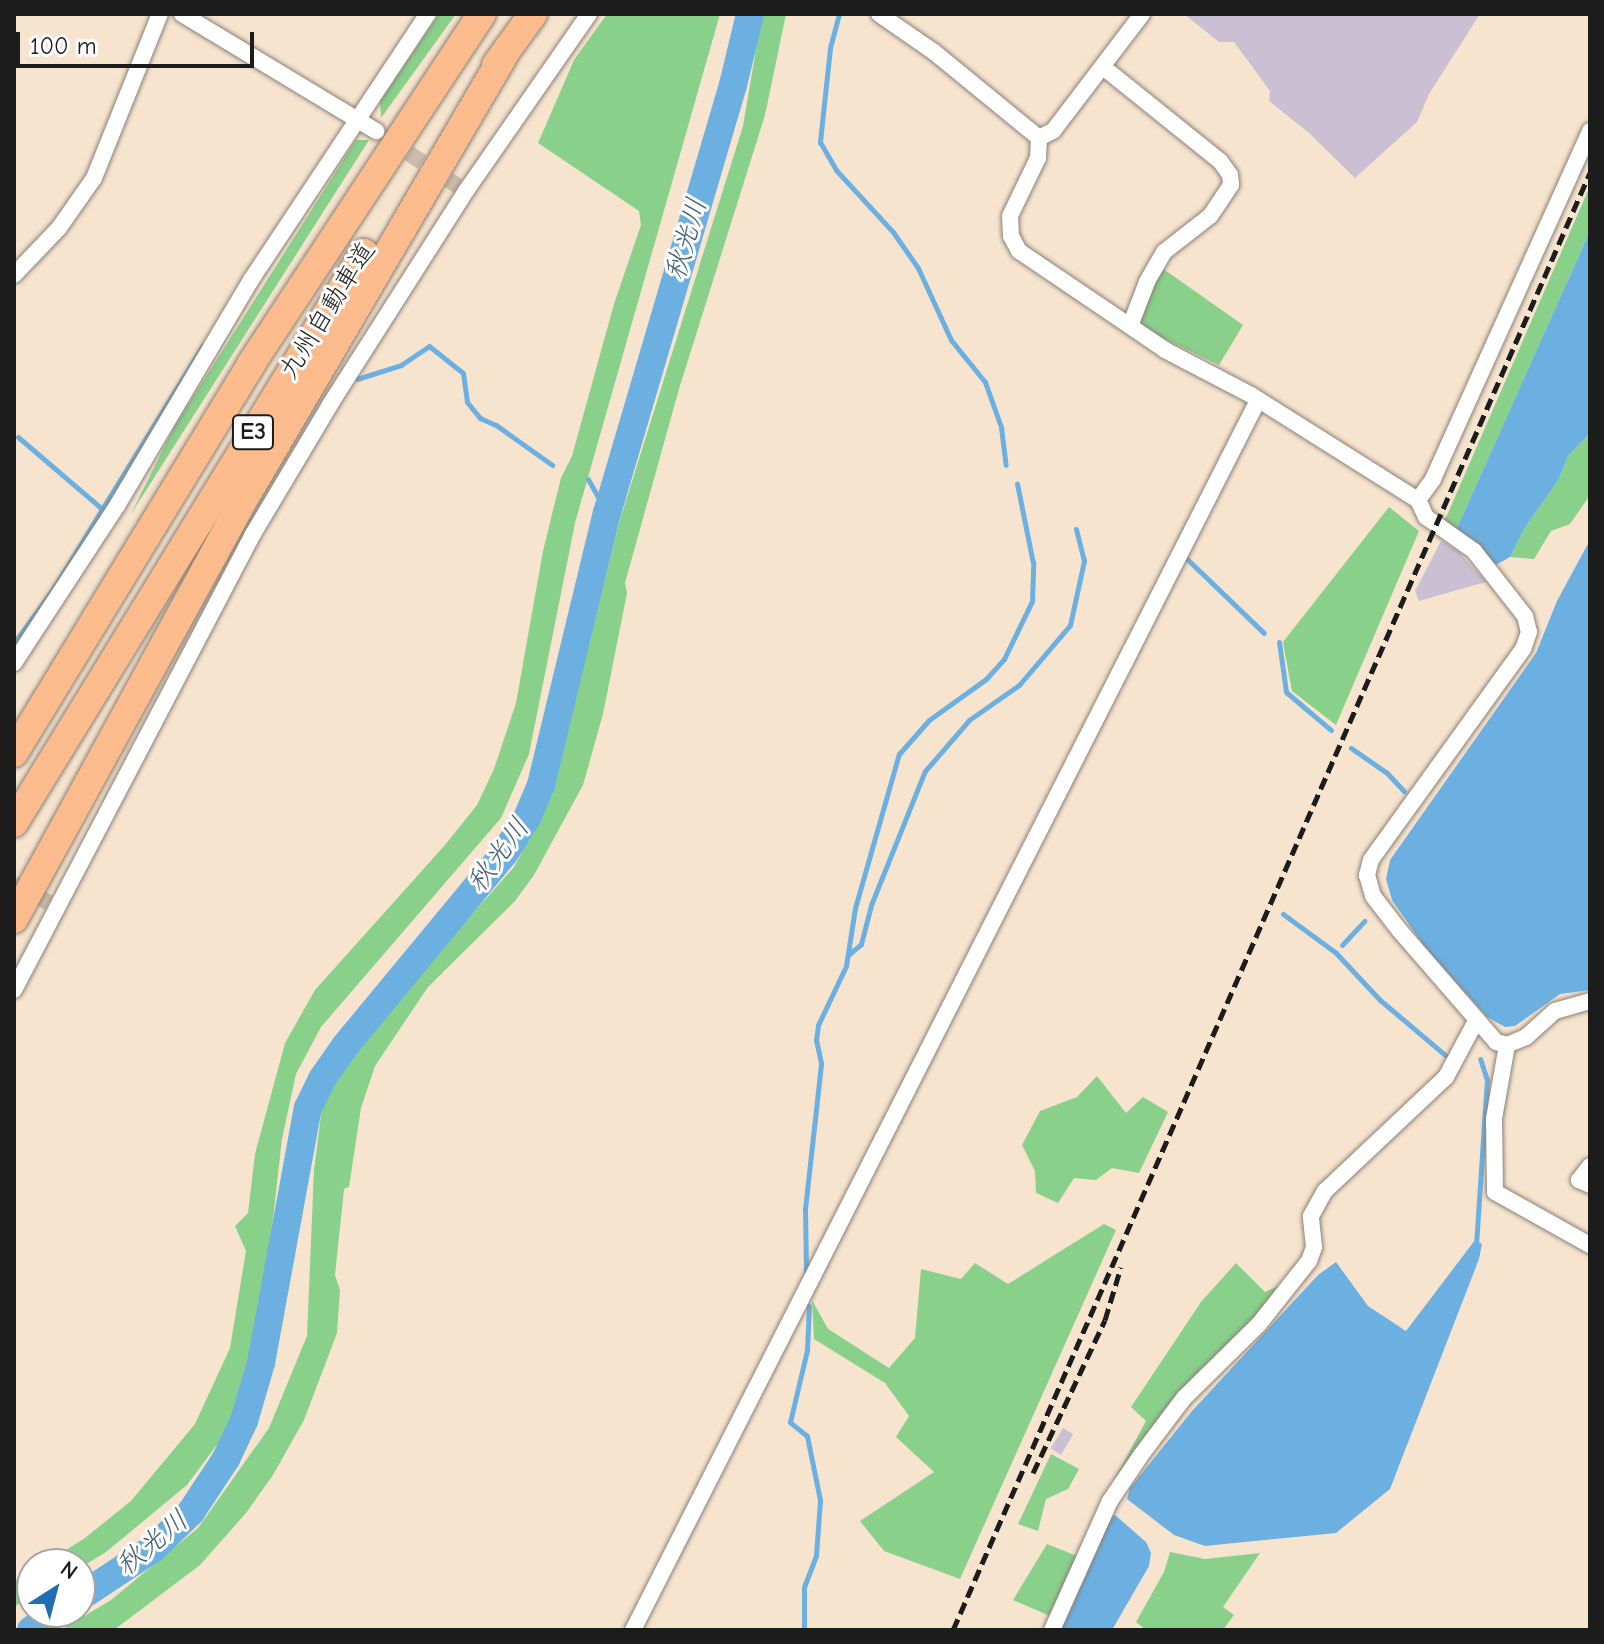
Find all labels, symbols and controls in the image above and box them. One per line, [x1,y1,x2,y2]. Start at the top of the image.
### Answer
scale bar [20,16,258,66]
text: 100 m [30,32,97,60]
water label: 秋光川 [658,194,714,284]
street label: 九州自動車道 [273,237,383,385]
road number: E3 [231,412,275,452]
water label: 秋光川 [460,811,536,899]
water label: 秋光川 [109,1503,195,1583]
north arrow [16,1548,96,1628]
text: N [55,1555,82,1585]

